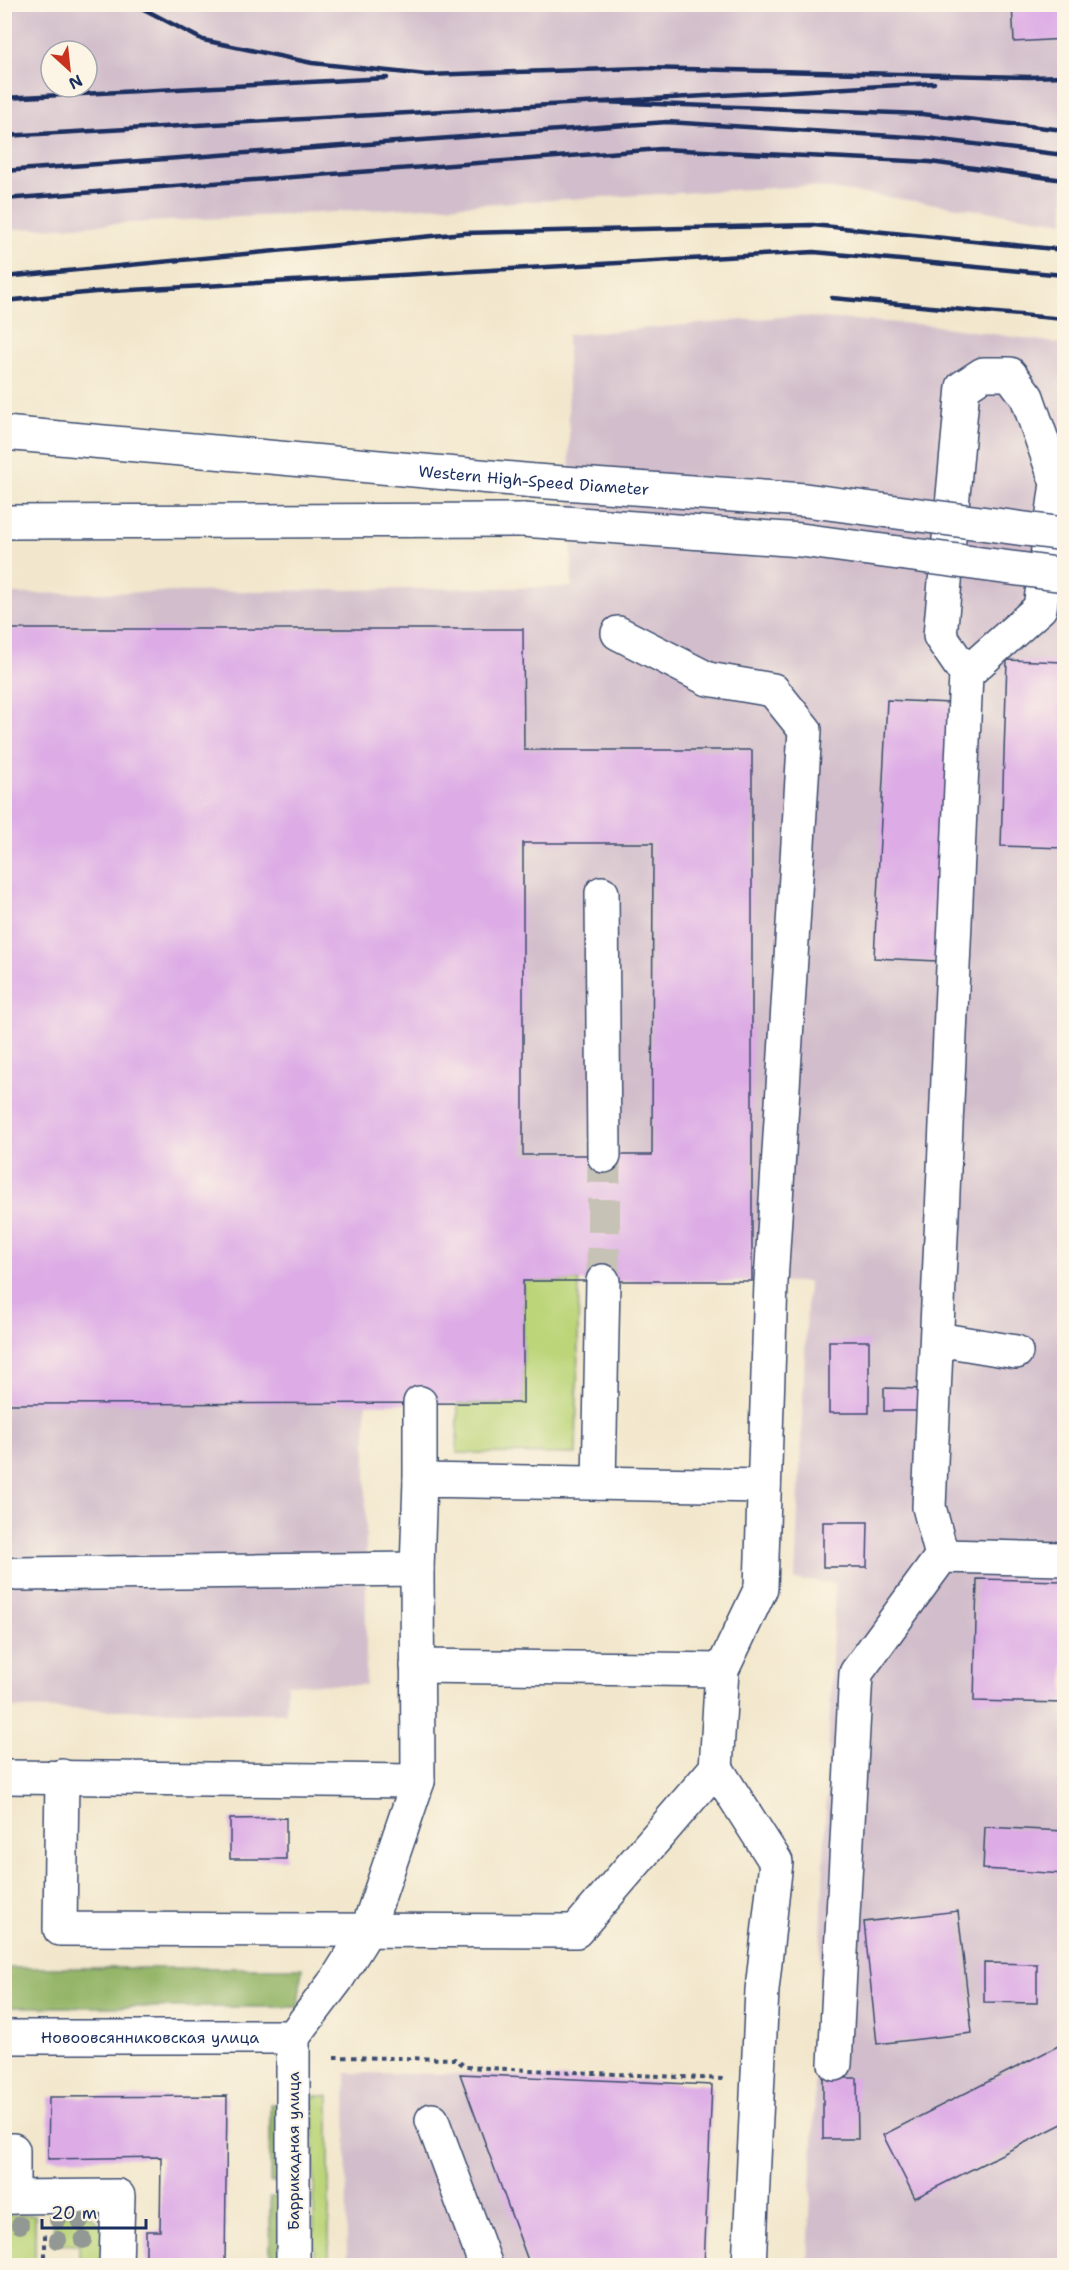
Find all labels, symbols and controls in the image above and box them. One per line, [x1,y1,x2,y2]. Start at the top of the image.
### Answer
north arrow [39,39,99,99]
text: N [65,70,86,94]
street label: Western High-Speed Diameter [418,460,650,500]
street label: Новоовсянниковская улица [41,2027,259,2048]
street label: Баррикадная улица [283,2071,304,2231]
scale bar [42,2192,146,2230]
text: 20 m [51,2201,97,2225]

